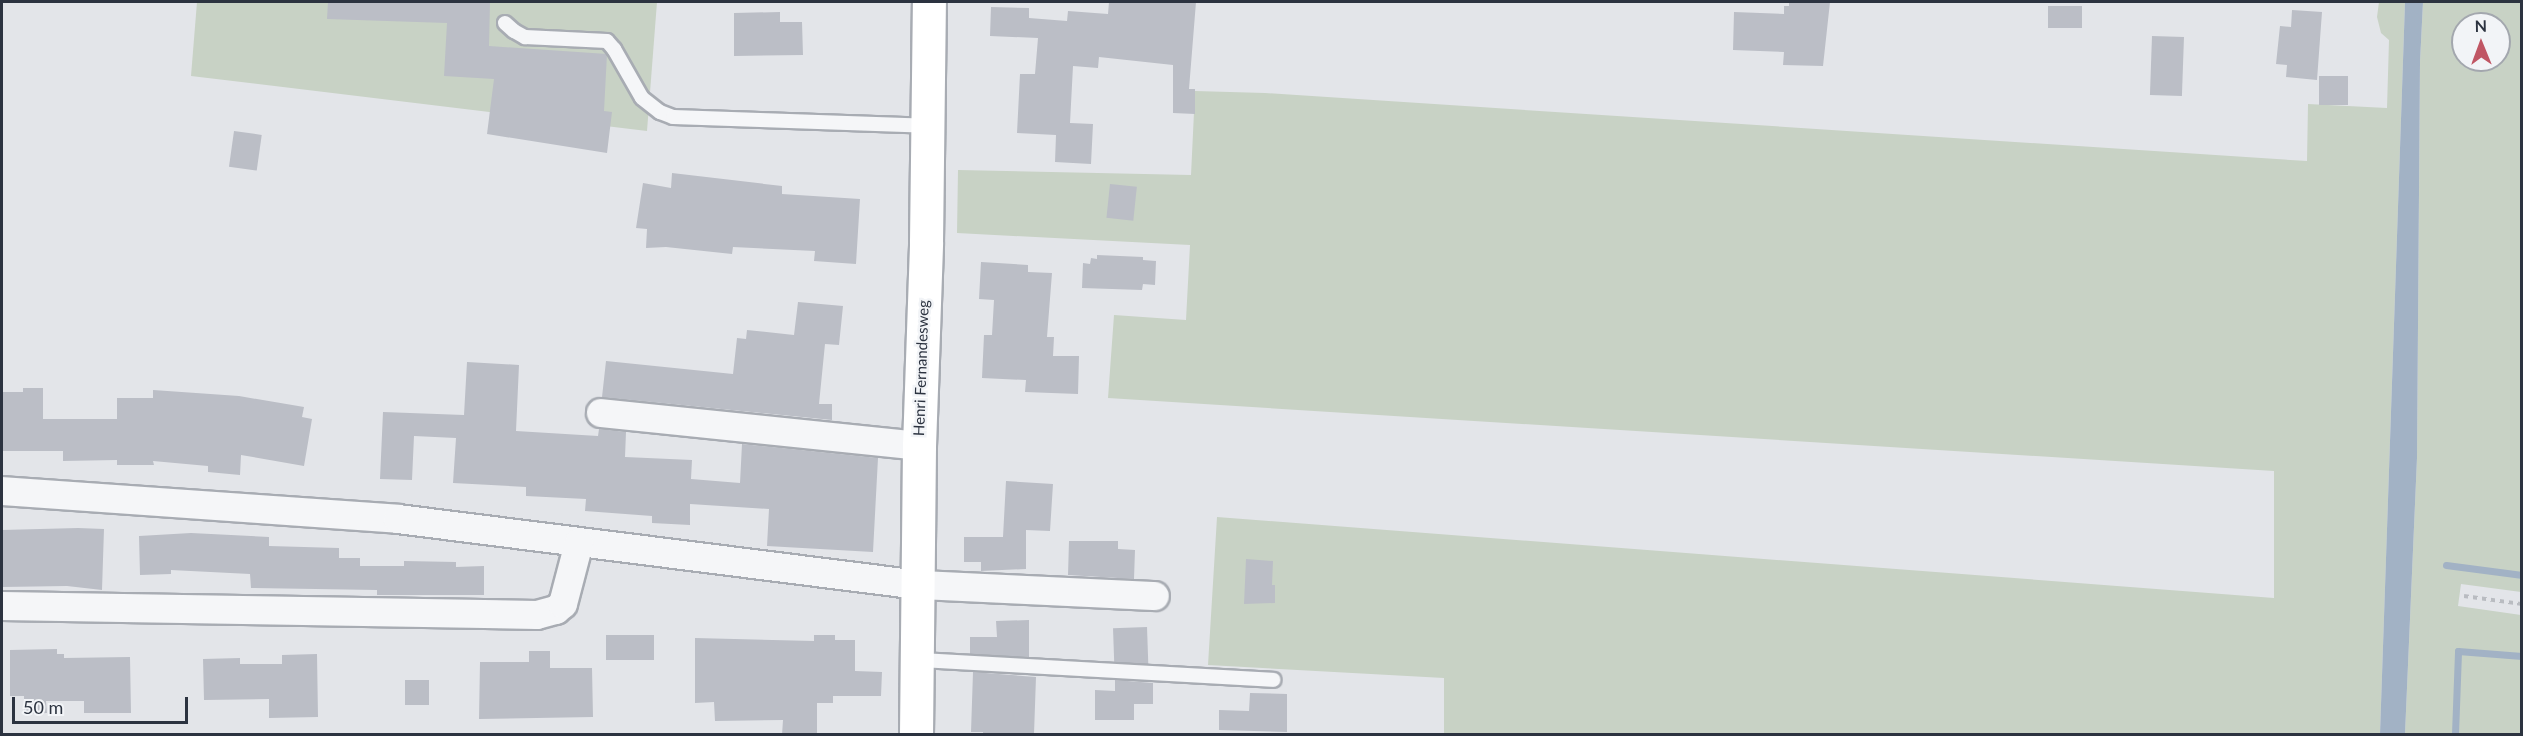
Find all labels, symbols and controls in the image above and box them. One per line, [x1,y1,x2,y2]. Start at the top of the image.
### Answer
north arrow [2451,12,2511,72]
text: N [2474,16,2487,35]
street label: Henri Fernandesweg [910,300,932,436]
scale bar [15,685,190,723]
text: 50 m [23,696,63,718]

